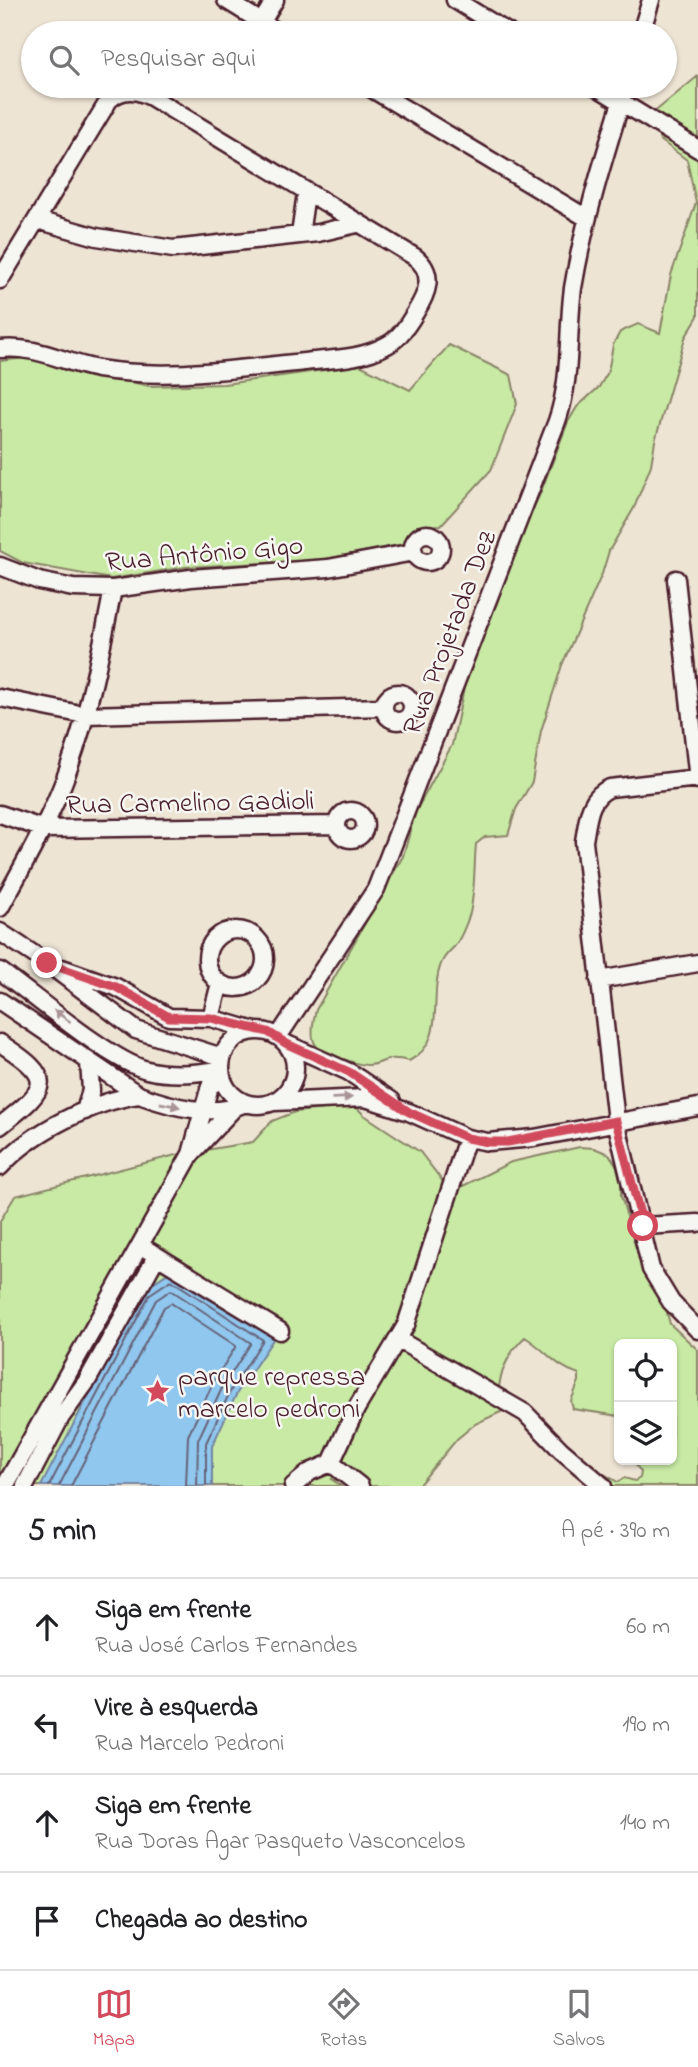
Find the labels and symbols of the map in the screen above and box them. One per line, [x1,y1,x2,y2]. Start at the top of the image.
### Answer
street label: Rua Projetada Dez [393,525,509,741]
street label: Rua Antônio Gigo [104,526,305,585]
street label: Rua Carmelino Gadioli [65,782,315,827]
route end [31,947,62,978]
one-way arrow [53,1009,71,1023]
one-way arrow [332,1093,354,1104]
one-way arrow [159,1099,181,1110]
route start [627,1210,658,1241]
place label: parque repressa marcelo pedroni [178,1358,365,1431]
place icon: parque repressa marcelo pedroni [144,1377,172,1405]

